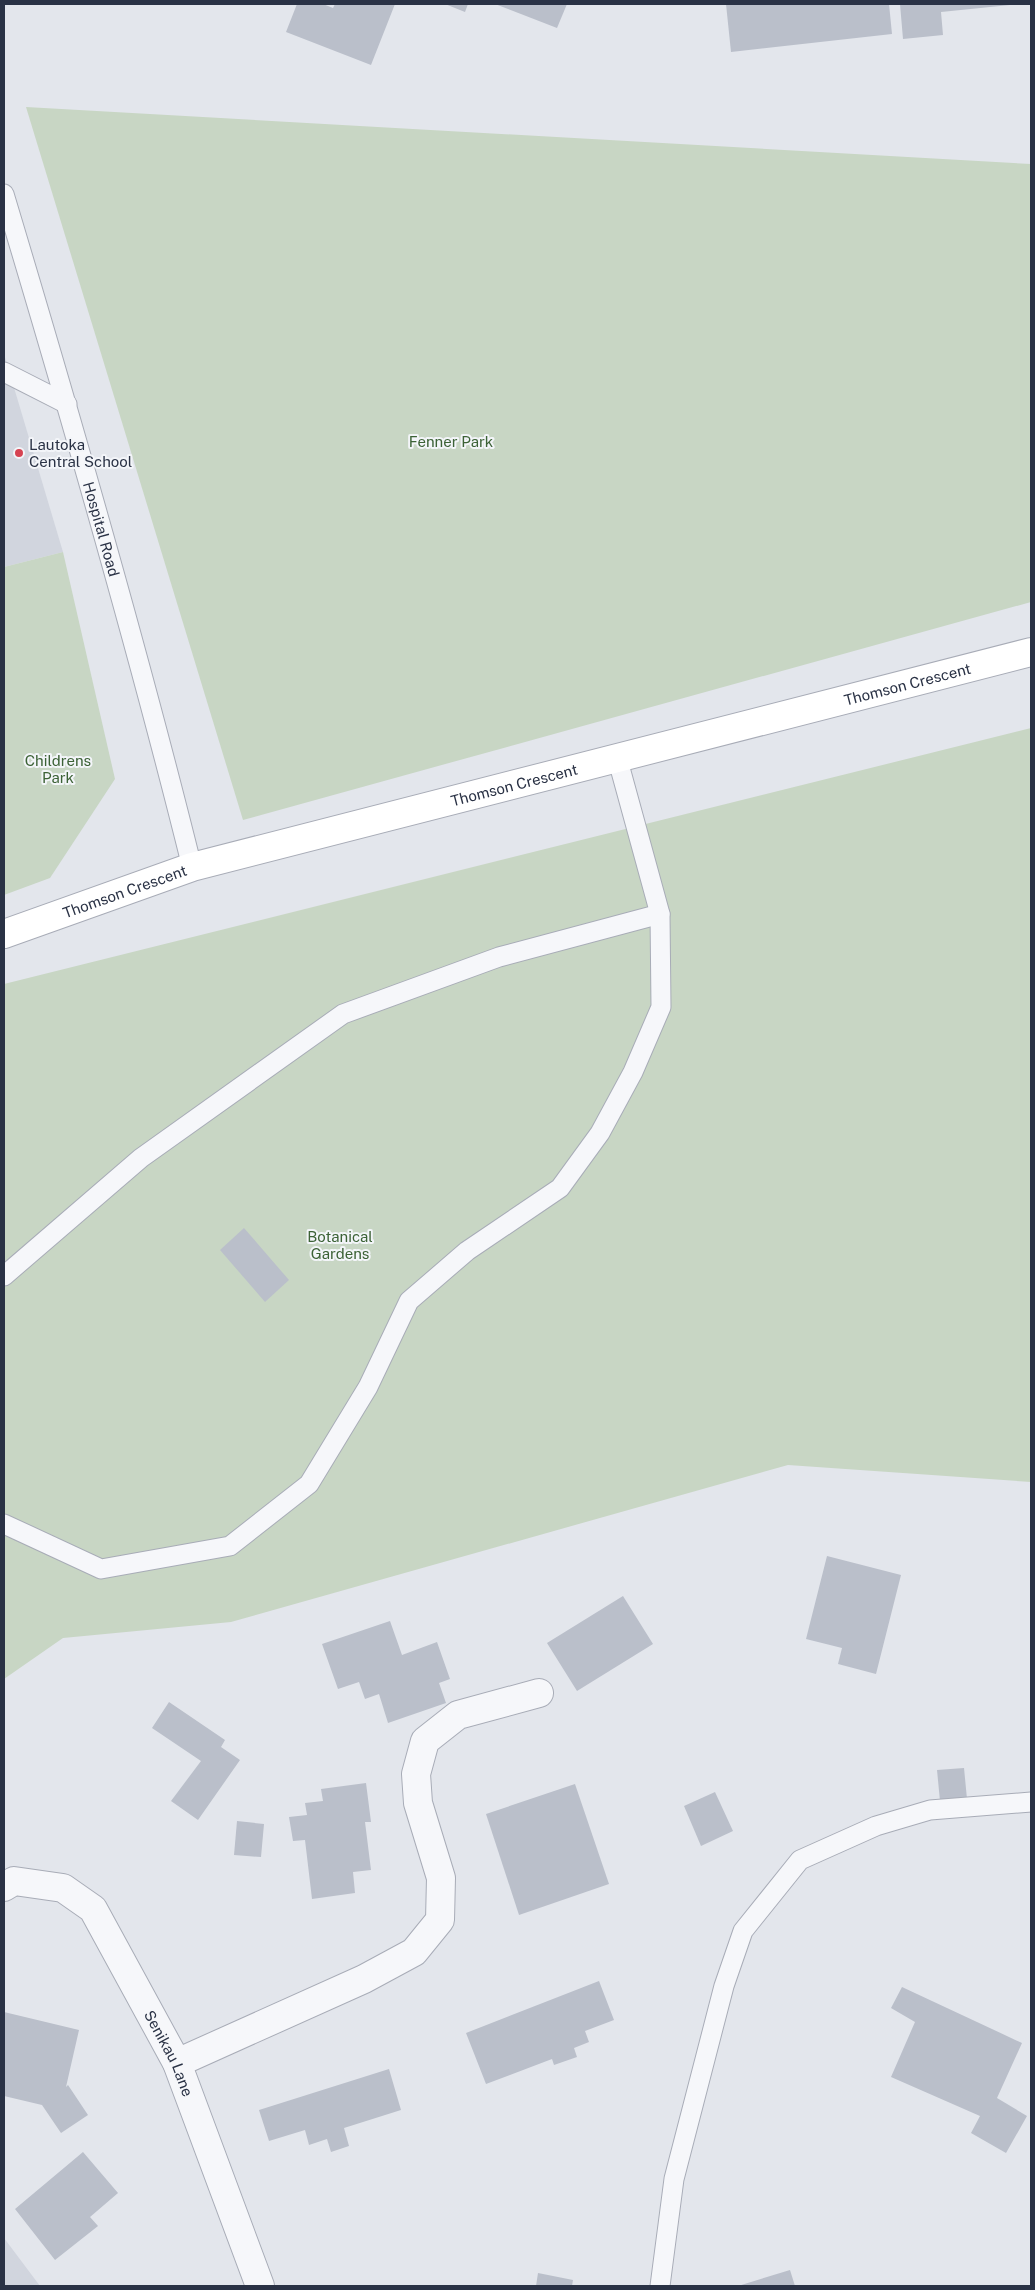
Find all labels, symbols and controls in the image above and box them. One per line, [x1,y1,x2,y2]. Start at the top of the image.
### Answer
park label: Fenner Park [409,433,493,450]
place label: Lautoka Central School [29,436,132,470]
marker: Lautoka Central School [13,447,25,459]
street label: Hospital Road [80,480,123,578]
street label: Thomson Crescent [842,659,973,708]
park label: Childrens Park [25,752,91,786]
street label: Thomson Crescent [449,760,579,809]
street label: Thomson Crescent [60,861,189,921]
park label: Botanical Gardens [307,1228,373,1262]
street label: Senikau Lane [141,2007,197,2098]

